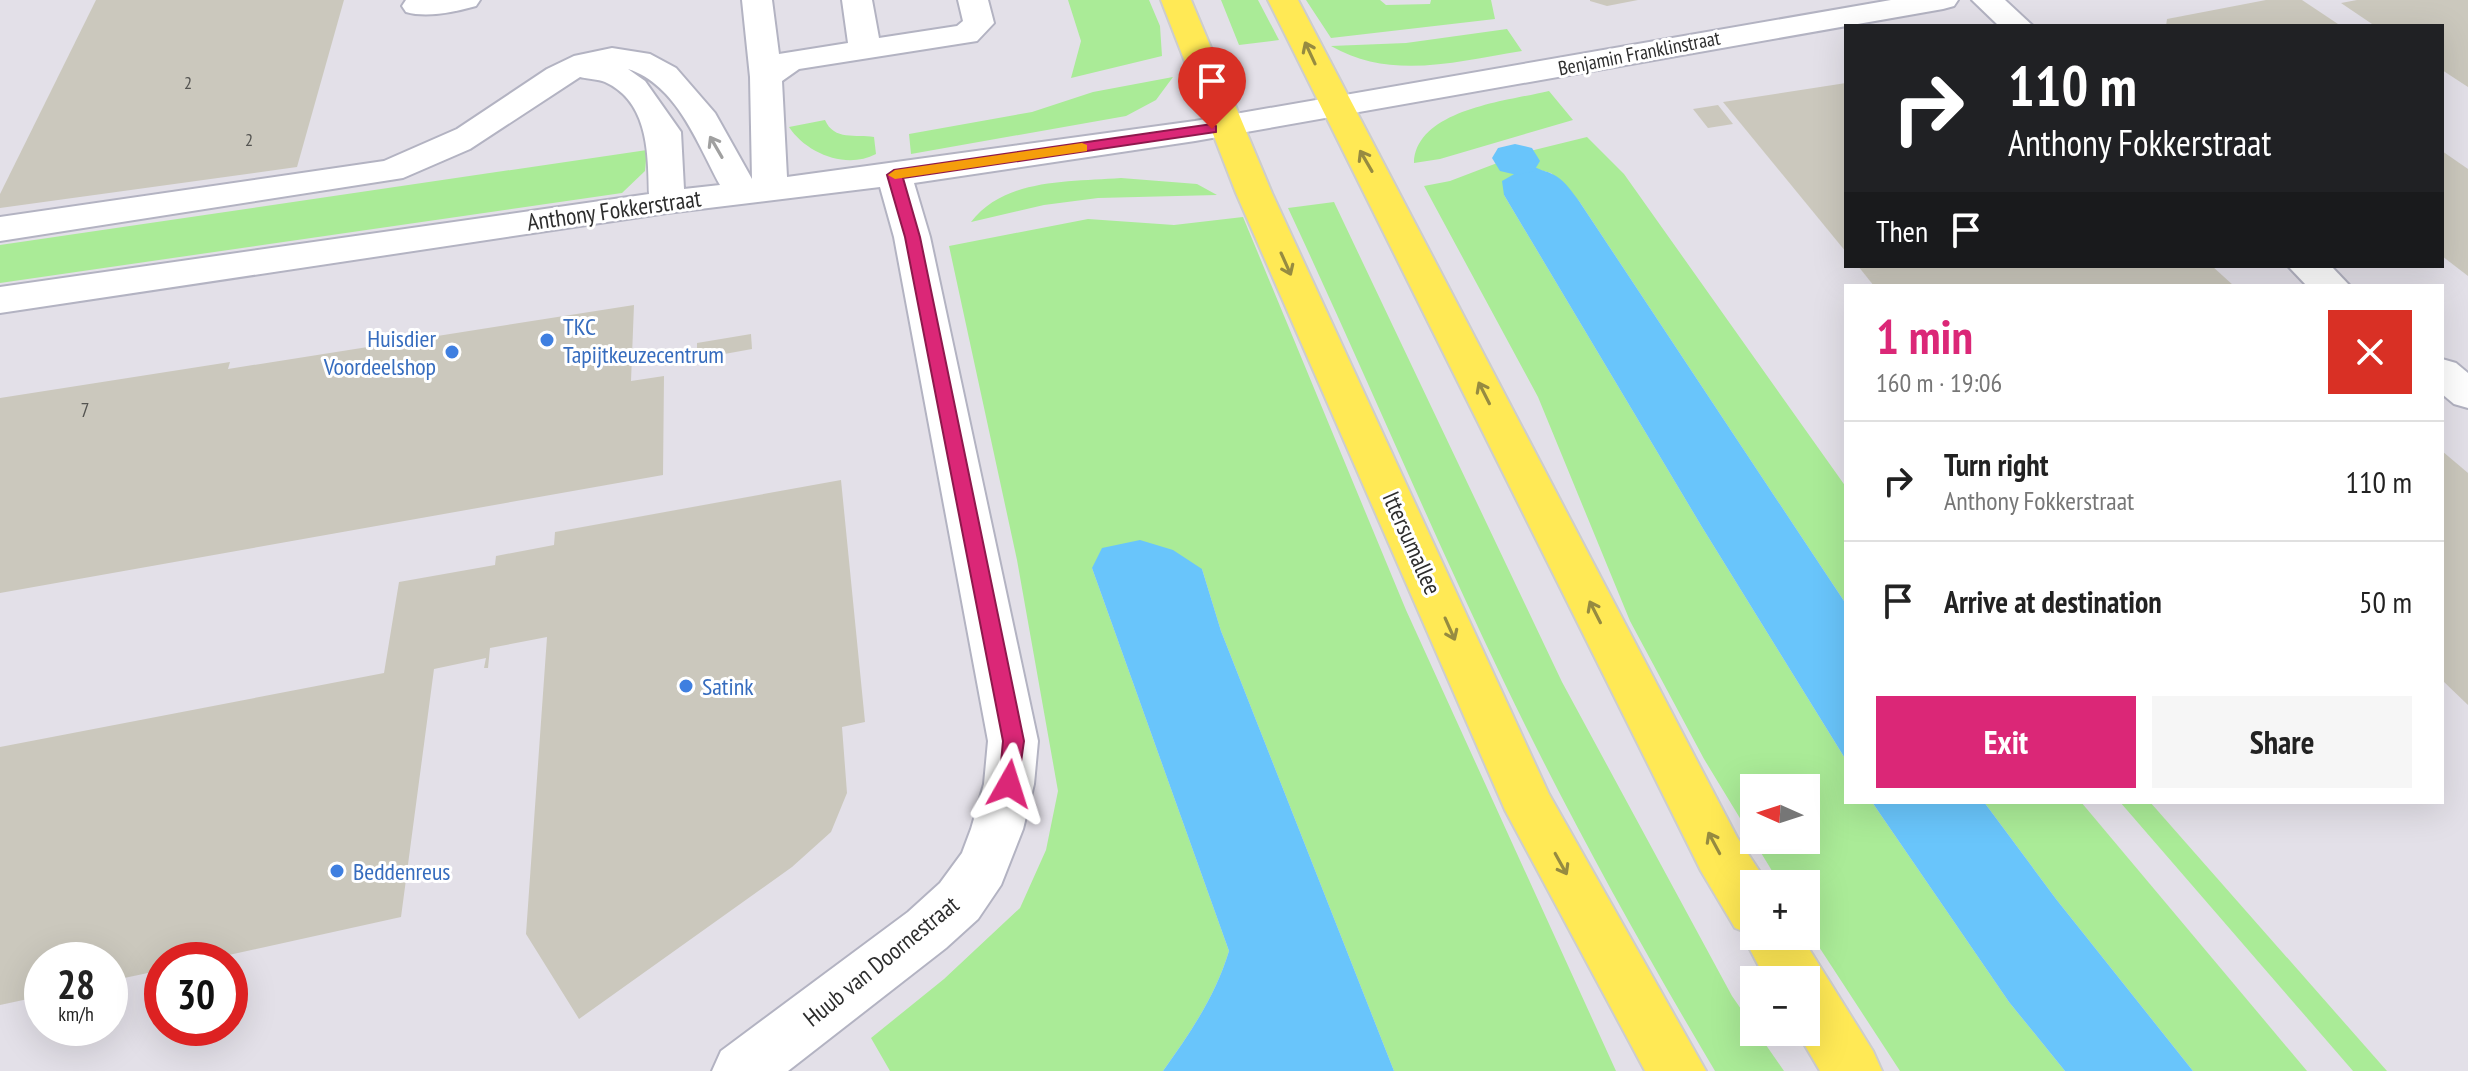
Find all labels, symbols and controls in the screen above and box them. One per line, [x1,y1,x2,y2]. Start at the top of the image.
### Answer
street label: Benjamin Franklinstraat [1556,24,1723,81]
one-way arrow [1302,41,1317,65]
pin [1178,47,1246,129]
text: 110 m [2008,49,2137,121]
icon: right [1876,56,1980,160]
icon: arrive [1190,59,1234,103]
house number: 2 [184,71,192,94]
text: Anthony Fokkerstraat [2008,119,2271,166]
house number: 2 [245,128,253,151]
one-way arrow [708,136,724,159]
one-way arrow [1358,150,1374,173]
street label: Anthony Fokkerstraat [525,182,704,238]
icon: arrive [1944,208,1988,252]
text: Then [1876,211,1928,250]
one-way arrow [1280,251,1295,276]
text: 1 min [1876,305,1973,367]
button: close [2328,310,2412,394]
place label: TKC Tapijtkeuzecentrum [563,311,724,370]
place label: Huisdier Voordeelshop [323,323,436,382]
marker: TKC Tapijtkeuzecentrum [538,331,556,349]
marker: Huisdier Voordeelshop [443,343,461,361]
text: 160 m · 19:06 [1876,366,2002,399]
one-way arrow [1475,381,1491,405]
house number: 7 [81,397,90,423]
text: Turn right [1944,445,2048,484]
icon: right [1876,459,1920,503]
text: 110 m [2346,462,2412,501]
text: Anthony Fokkerstraat [1944,484,2134,517]
street label: Ittersumallee [1376,487,1448,599]
icon: arrive [1876,579,1920,623]
text: Arrive at destination [1944,582,2162,621]
text: 50 m [2359,582,2412,621]
one-way arrow [1587,601,1603,625]
one-way arrow [1443,617,1458,641]
place label: Satink [702,671,754,702]
marker: Satink [677,677,695,695]
button: Exit [1876,696,2136,788]
button: Share [2152,696,2412,788]
position arrow [967,742,1051,826]
north arrow [1740,774,1820,854]
map controls [1740,774,1820,1046]
one-way arrow [1705,832,1721,856]
one-way arrow [1554,852,1570,875]
place label: Beddenreus [353,856,450,887]
marker: Beddenreus [328,862,346,880]
button: + [1740,870,1820,950]
street label: Huub van Doornestraat [797,889,965,1033]
speed limit sign: 30 [144,942,248,1046]
text: 28 [57,958,95,1010]
button: − [1740,966,1820,1046]
text: km/h [58,1001,94,1027]

